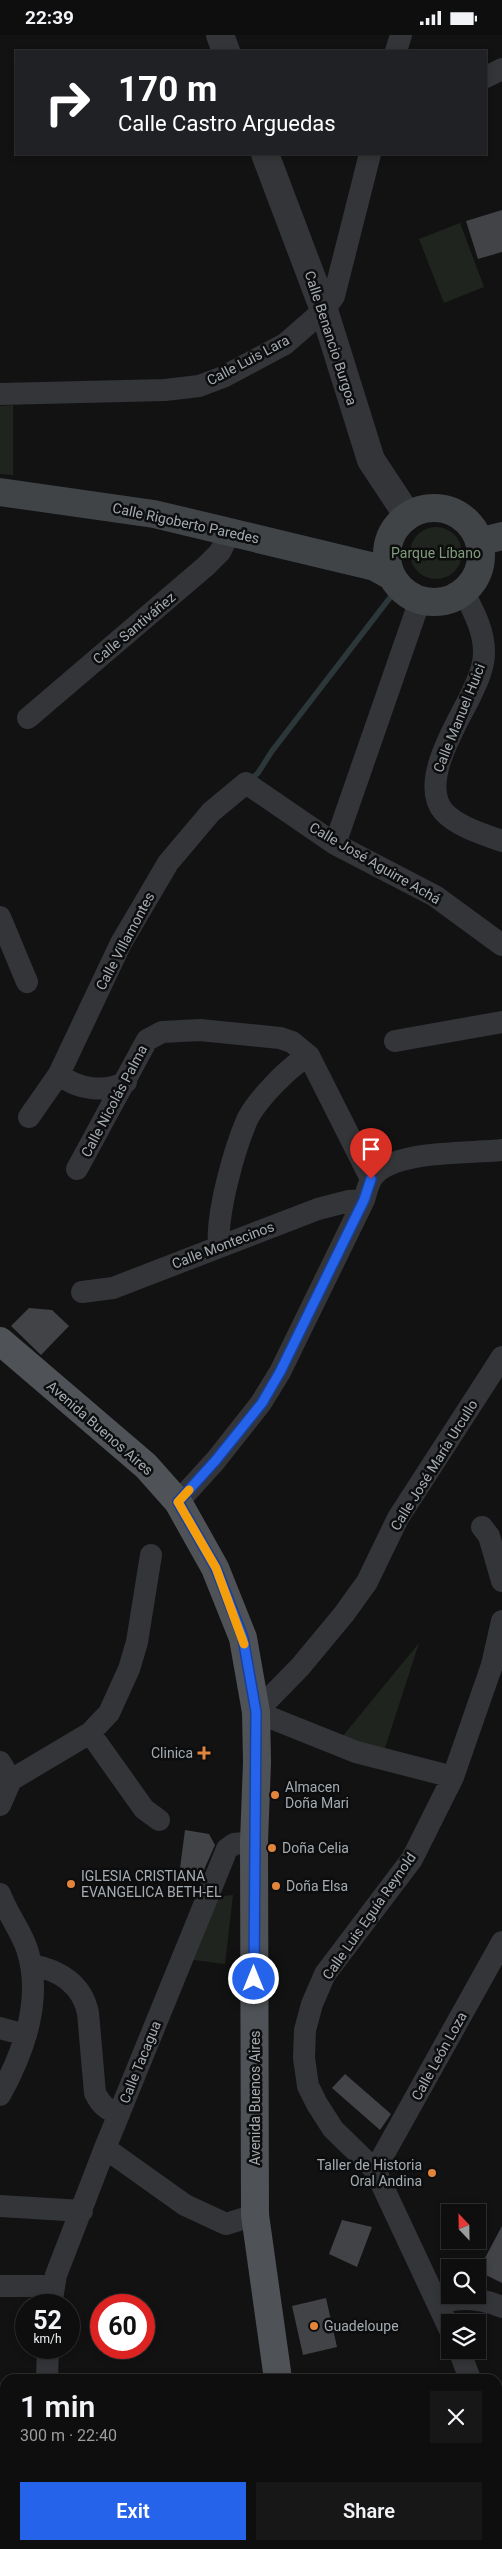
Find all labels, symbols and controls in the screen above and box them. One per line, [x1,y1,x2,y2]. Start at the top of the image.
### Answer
text: 22:39 [25,6,74,29]
text: 170 m [118,69,217,110]
icon: right [35,70,100,135]
text: Calle Castro Arguedas [118,111,336,136]
street label: Calle Benancio Burgoa [302,269,360,407]
street label: Calle Luis Lara [204,332,292,388]
street label: Calle Rigoberto Paredes [111,500,261,546]
park label: Parque Líbano [391,545,481,561]
street label: Calle Santiváñez [90,589,178,667]
street label: Calle Manuel Huici [430,661,488,775]
street label: Calle José Aguirre Achá [307,819,443,907]
street label: Calle Villamontes [92,889,158,993]
street label: Calle Nicolás Palma [78,1042,150,1160]
pin [350,1128,392,1179]
icon: arrive [357,1135,385,1163]
street label: Calle Montecinos [170,1218,276,1272]
street label: Avenida Buenos Aires [44,1378,156,1478]
street label: Calle José María Urcullo [387,1397,481,1533]
place label: Clinica [151,1745,193,1761]
marker: Clinica [197,1746,211,1760]
place label: Almacen Doña Mari [285,1779,349,1811]
marker: Almacen Doña Mari [269,1789,281,1801]
place label: Doña Celia [282,1840,349,1856]
marker: Doña Celia [266,1842,278,1854]
street label: Calle Luis Eguía Reynold [319,1850,419,1982]
place label: IGLESIA CRISTIANA EVANGELICA BETH-EL [81,1868,222,1900]
marker: IGLESIA CRISTIANA EVANGELICA BETH-EL [65,1878,77,1890]
place label: Doña Elsa [286,1878,348,1894]
marker: Doña Elsa [270,1880,282,1892]
position arrow [227,1952,279,2004]
street label: Calle León Loza [408,2009,470,2103]
street label: Calle Tacagua [116,2018,164,2106]
street label: Avenida Buenos Aires [247,2030,263,2166]
place label: Taller de Historia Oral Andina [317,2157,422,2189]
marker: Taller de Historia Oral Andina [426,2167,438,2179]
north arrow [441,2204,486,2249]
map controls [441,2204,486,2359]
button: search [441,2259,486,2304]
speed limit sign: 60 [90,2294,155,2359]
text: 52 [33,2306,62,2335]
button: layers [441,2314,486,2359]
place label: Guadeloupe [324,2318,399,2334]
marker: Guadeloupe [308,2320,320,2332]
text: km/h [33,2332,62,2346]
text: 1 min [20,2389,95,2424]
button: close [430,2391,482,2443]
text: 300 m · 22:40 [20,2426,117,2445]
button: Exit [20,2482,246,2540]
button: Share [256,2482,482,2540]

